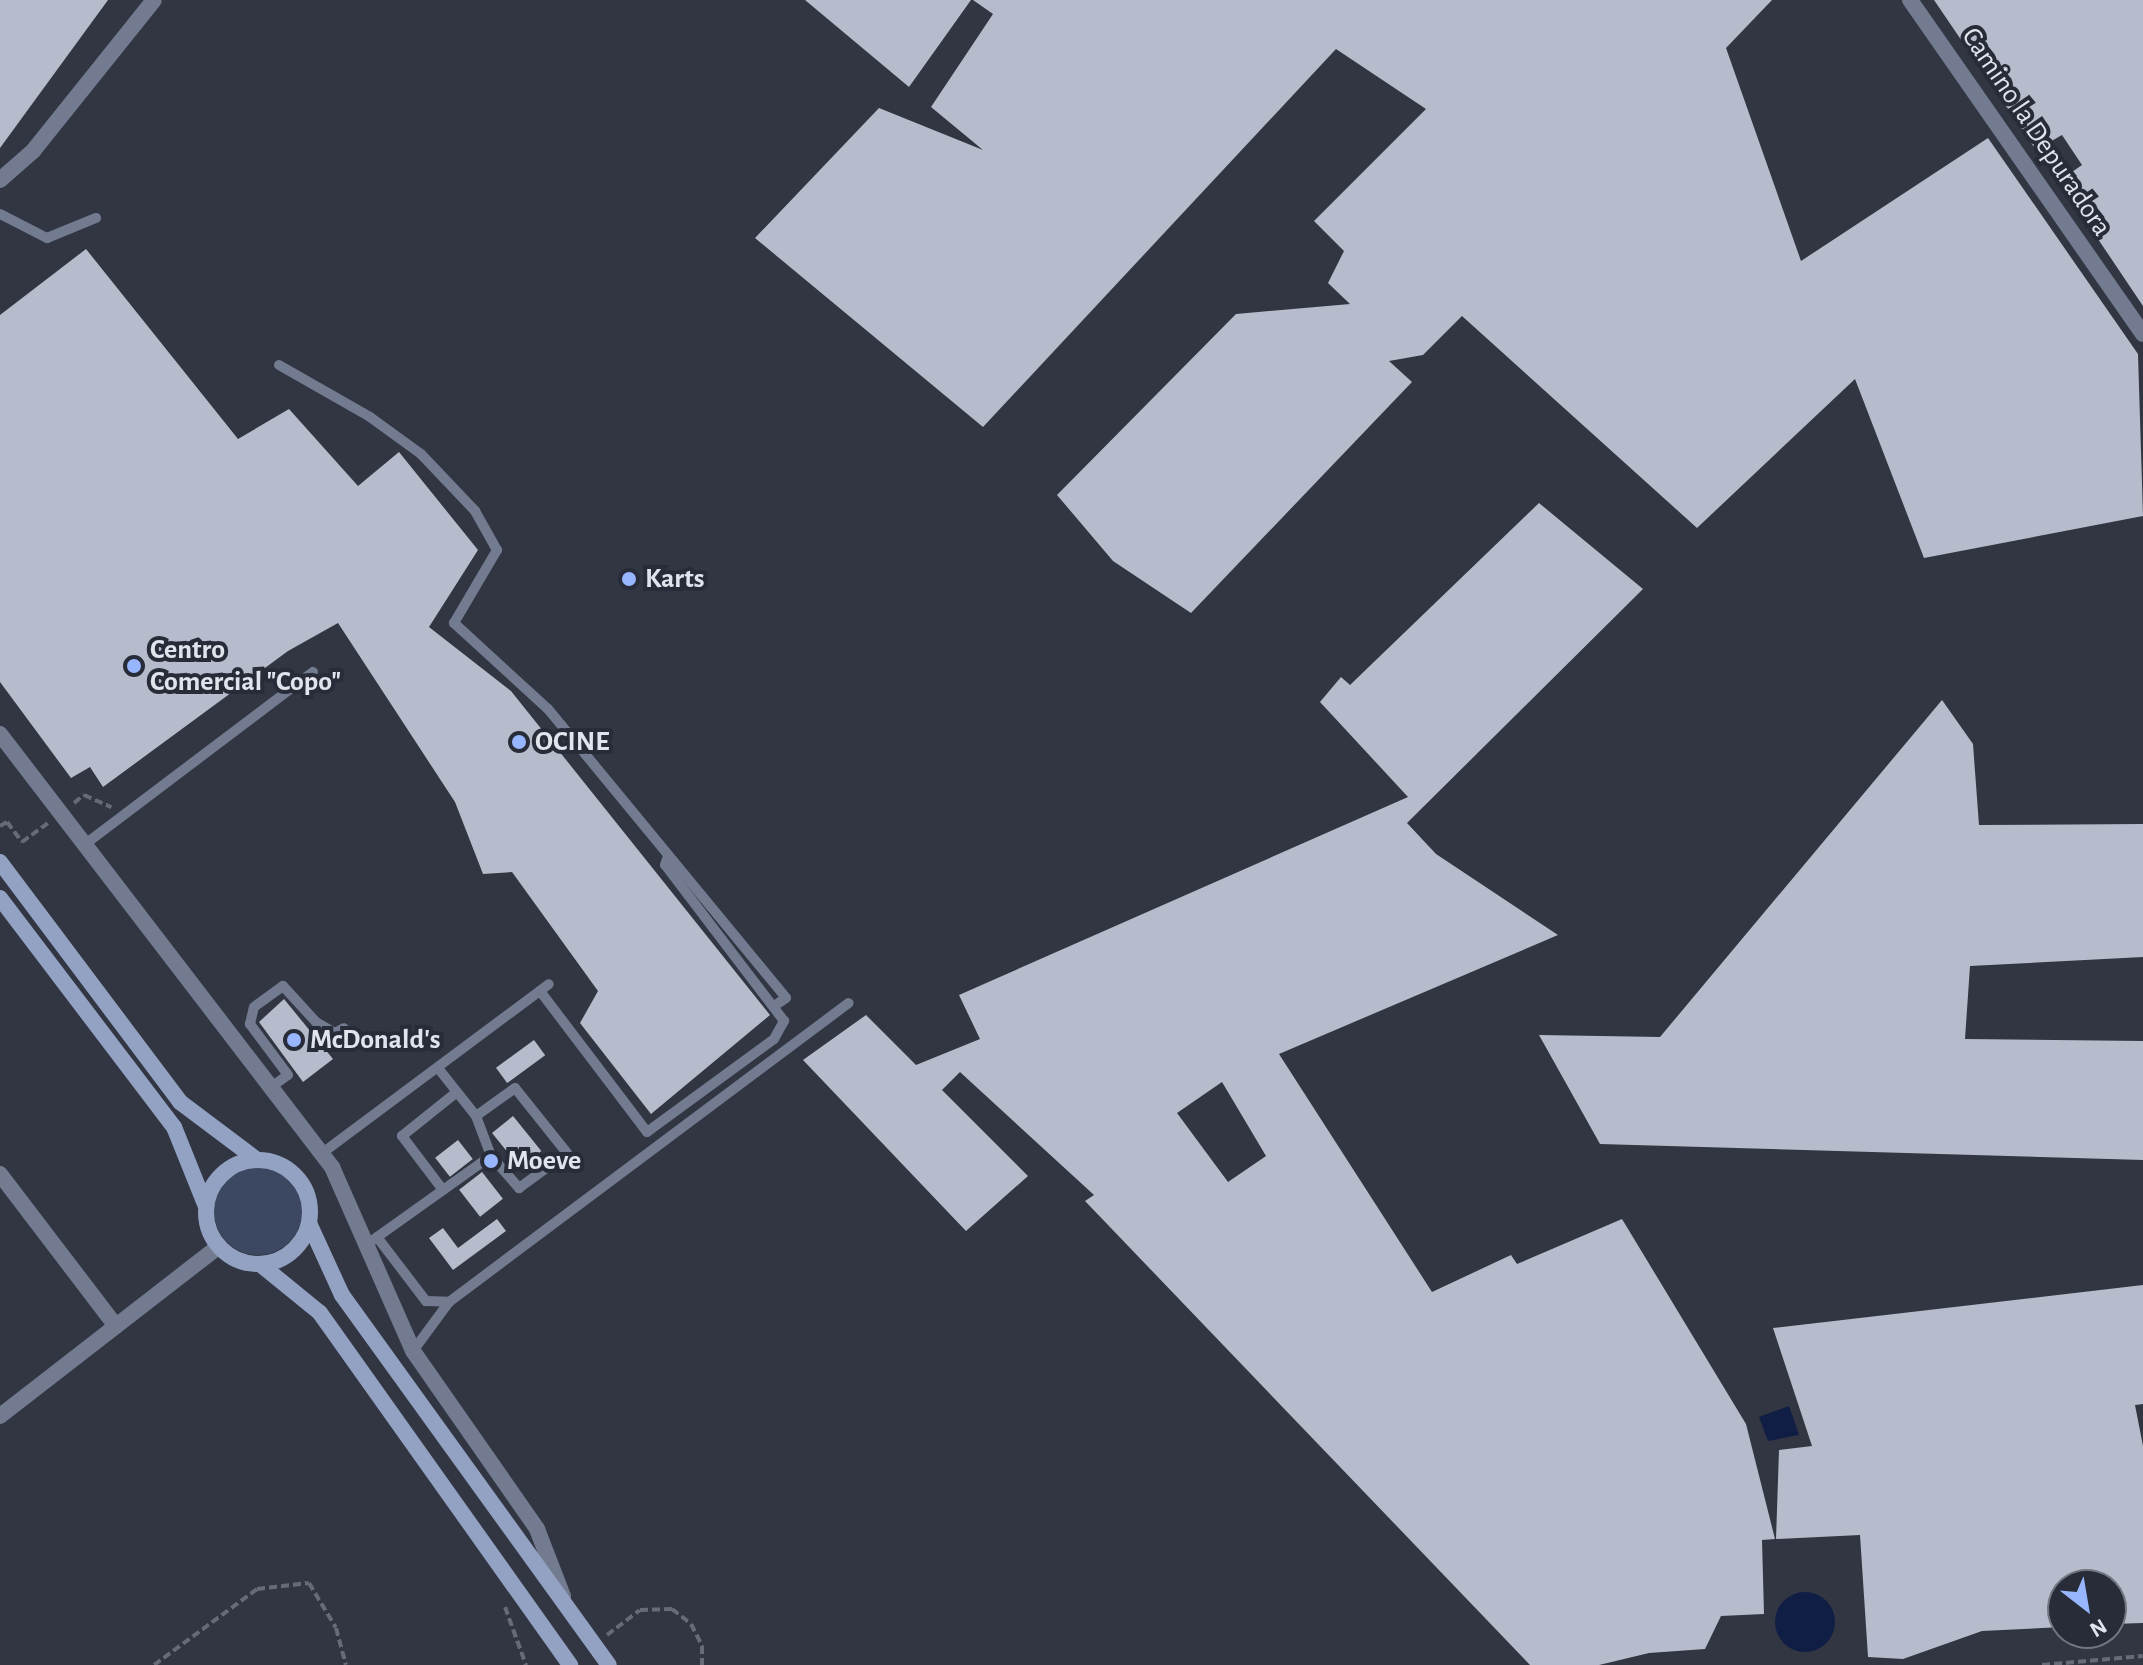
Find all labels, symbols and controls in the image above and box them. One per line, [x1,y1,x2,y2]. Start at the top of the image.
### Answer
street label: Camino la Depuradora [1954,21,2118,243]
place label: Karts [645,562,704,596]
marker: Karts [620,570,638,588]
place label: Centro Comercial "Copo" [150,633,341,699]
marker: Centro Comercial "Copo" [125,657,143,675]
place label: OCINE [535,725,609,759]
marker: OCINE [510,733,528,751]
place label: McDonald's [310,1023,440,1057]
marker: McDonald's [285,1031,303,1049]
place label: Moeve [507,1144,581,1178]
marker: Moeve [482,1152,500,1170]
north arrow [2047,1569,2127,1649]
text: N [2086,1614,2111,1641]

